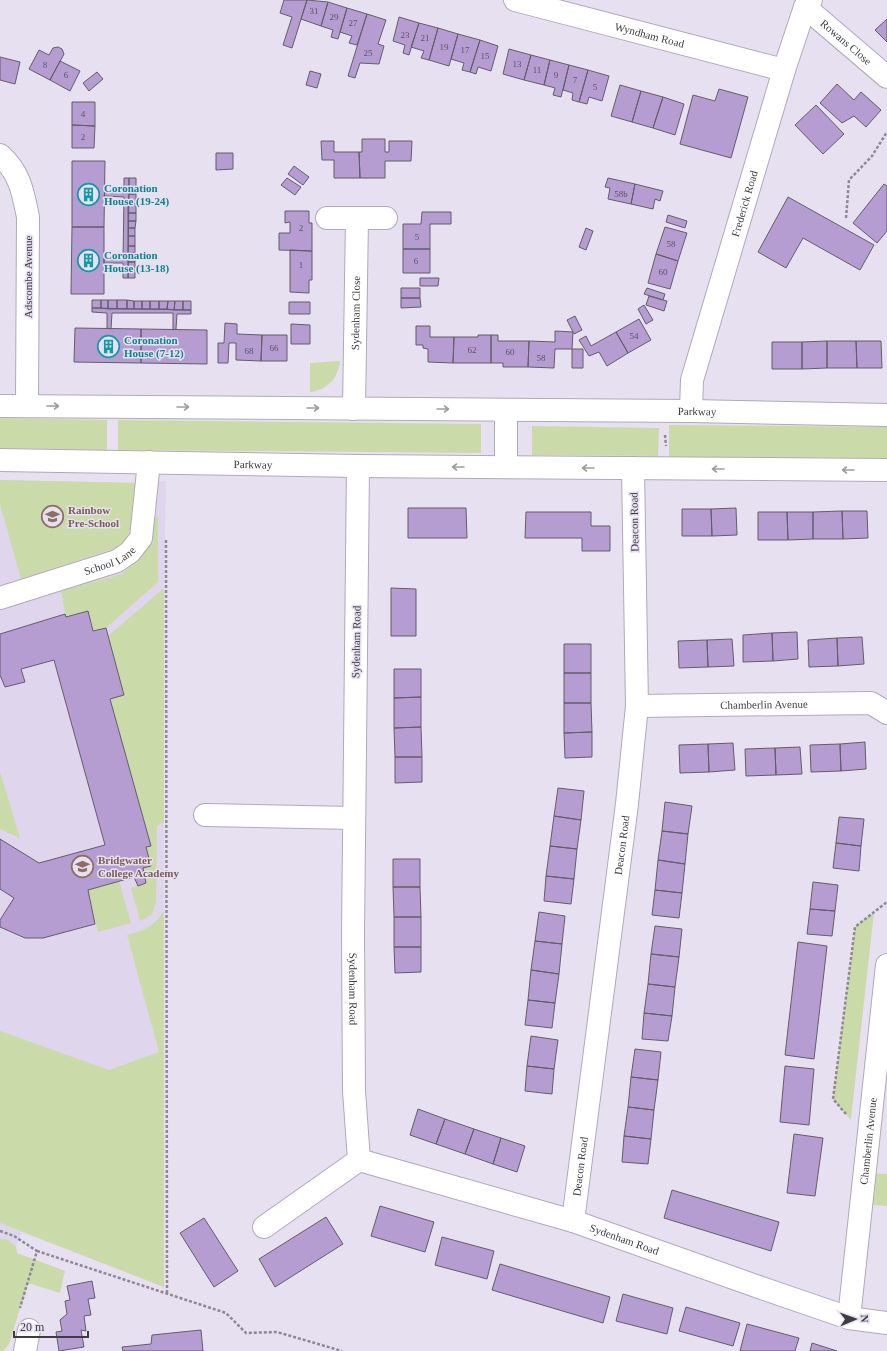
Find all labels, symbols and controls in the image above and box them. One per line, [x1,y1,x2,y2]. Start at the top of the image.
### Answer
house number: 31 [310,6,319,16]
house number: 29 [330,12,339,22]
street label: Rowans Close [818,17,874,67]
house number: 27 [349,18,358,28]
street label: Wyndham Road [614,20,686,50]
house number: 23 [401,30,410,40]
house number: 21 [421,33,430,43]
house number: 19 [440,42,449,52]
house number: 17 [461,45,470,55]
house number: 25 [364,48,373,58]
house number: 15 [481,51,490,61]
house number: 13 [513,59,522,69]
house number: 8 [43,60,48,70]
house number: 11 [533,65,541,75]
house number: 6 [64,70,69,80]
house number: 9 [554,70,559,80]
house number: 7 [573,75,578,85]
house number: 5 [593,82,598,92]
house number: 4 [81,109,86,119]
house number: 2 [81,132,85,142]
street label: Frederick Road [729,169,760,238]
building icon: Coronation House (19-24) [75,181,101,207]
place label: Coronation House (19-24) [104,182,169,208]
house number: 58b [614,189,628,199]
house number: 2 [299,223,303,233]
house number: 5 [415,232,420,242]
street label: Adscombe Avenue [22,236,34,318]
house number: 58 [667,239,676,249]
building icon: Coronation House (13-18) [75,248,101,274]
place label: Coronation House (13-18) [104,249,169,275]
house number: 6 [414,256,419,266]
house number: 1 [299,260,303,270]
house number: 60 [659,267,668,277]
street label: Sydenham Close [349,276,362,350]
house number: 54 [630,331,639,341]
building icon: Coronation House (7-12) [95,333,121,359]
place label: Coronation House (7-12) [124,334,184,360]
house number: 66 [270,343,279,353]
house number: 62 [468,345,477,355]
house number: 68 [245,346,254,356]
house number: 60 [506,347,515,357]
house number: 58 [537,353,546,363]
one-way arrow [46,402,59,410]
one-way arrow [176,403,189,411]
one-way arrow [306,404,319,412]
one-way arrow [436,405,449,413]
street label: Parkway [678,405,717,418]
street label: Parkway [234,458,273,471]
one-way arrow [452,463,465,471]
one-way arrow [582,464,595,472]
one-way arrow [712,465,725,473]
one-way arrow [842,466,855,474]
street label: Deacon Road [627,492,641,552]
school or university icon: Rainbow Pre-School [40,503,66,529]
place label: Rainbow Pre-School [68,504,119,529]
street label: School Lane [82,544,138,577]
street label: Sydenham Road [349,605,363,678]
street label: Chamberlin Avenue [720,698,808,711]
street label: Deacon Road [612,814,632,875]
school or university icon: Bridgwater College Academy [69,853,95,879]
place label: Bridgwater College Academy [98,854,179,879]
street label: Sydenham Road [347,953,360,1026]
street label: Chamberlin Avenue [857,1097,879,1185]
street label: Deacon Road [570,1136,590,1197]
street label: Sydenham Road [588,1221,661,1257]
north arrow [835,1299,875,1339]
scale bar [14,1313,88,1339]
text: N [859,1314,871,1323]
text: 20 m [20,1320,45,1334]

